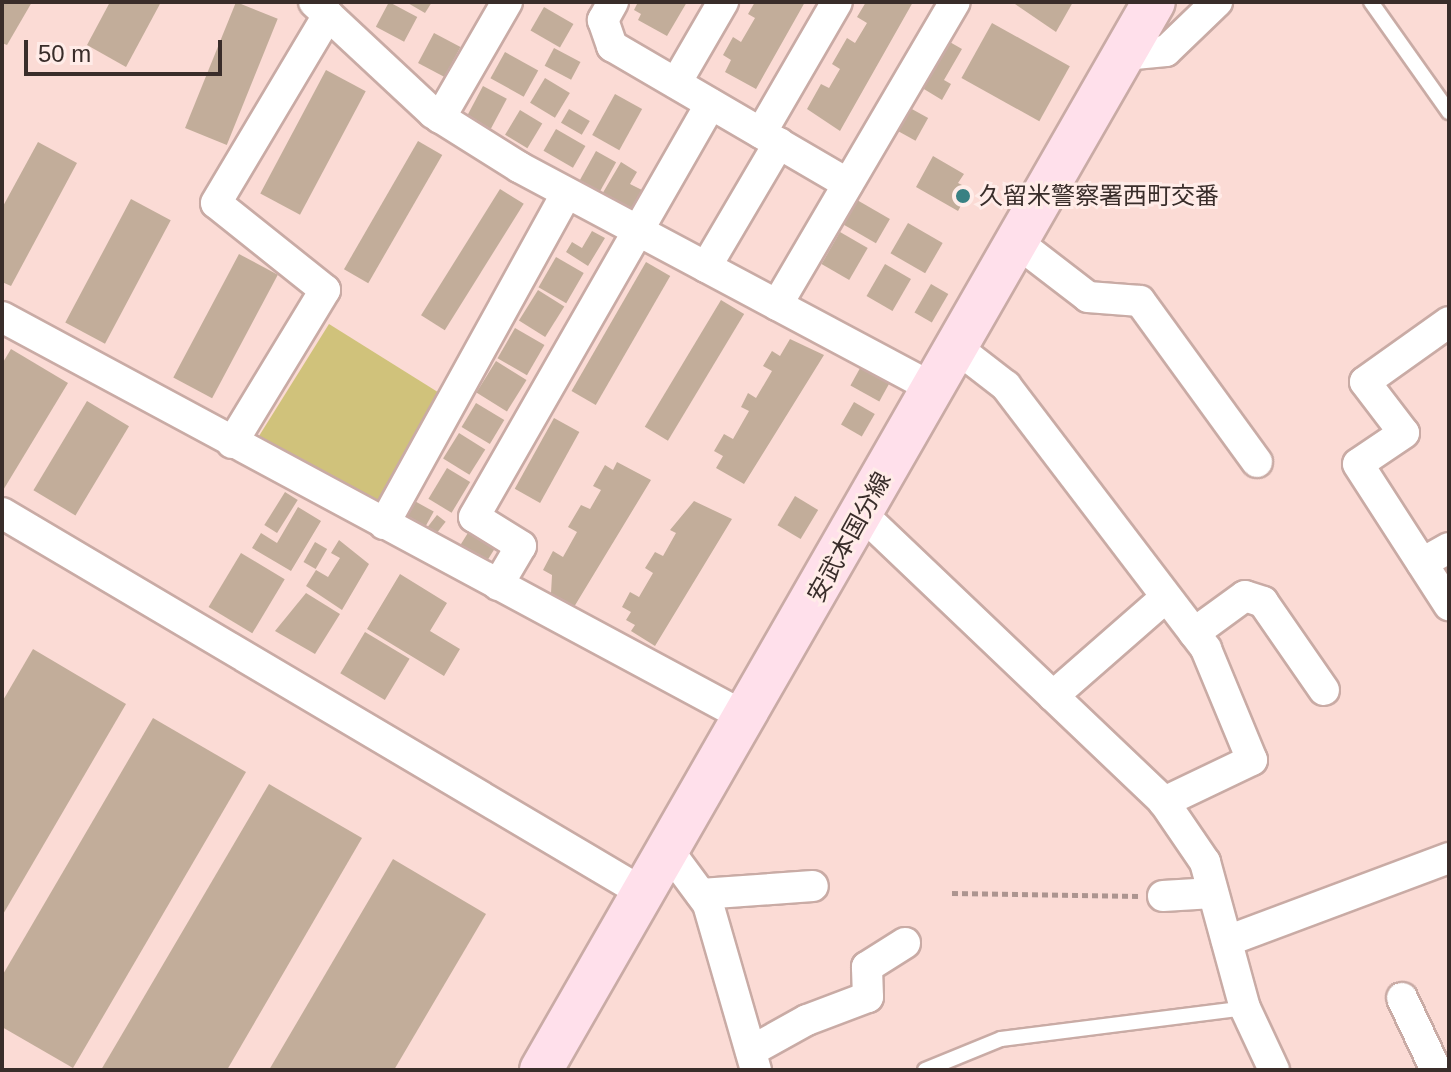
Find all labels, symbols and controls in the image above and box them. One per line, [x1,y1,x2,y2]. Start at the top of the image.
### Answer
scale bar [28,24,226,74]
text: 50 m [38,40,91,67]
place label: 久留米警察署西町交番 [979,182,1219,210]
marker: 久留米警察署西町交番 [954,187,972,205]
street label: 安武本国分線 [801,467,897,607]

